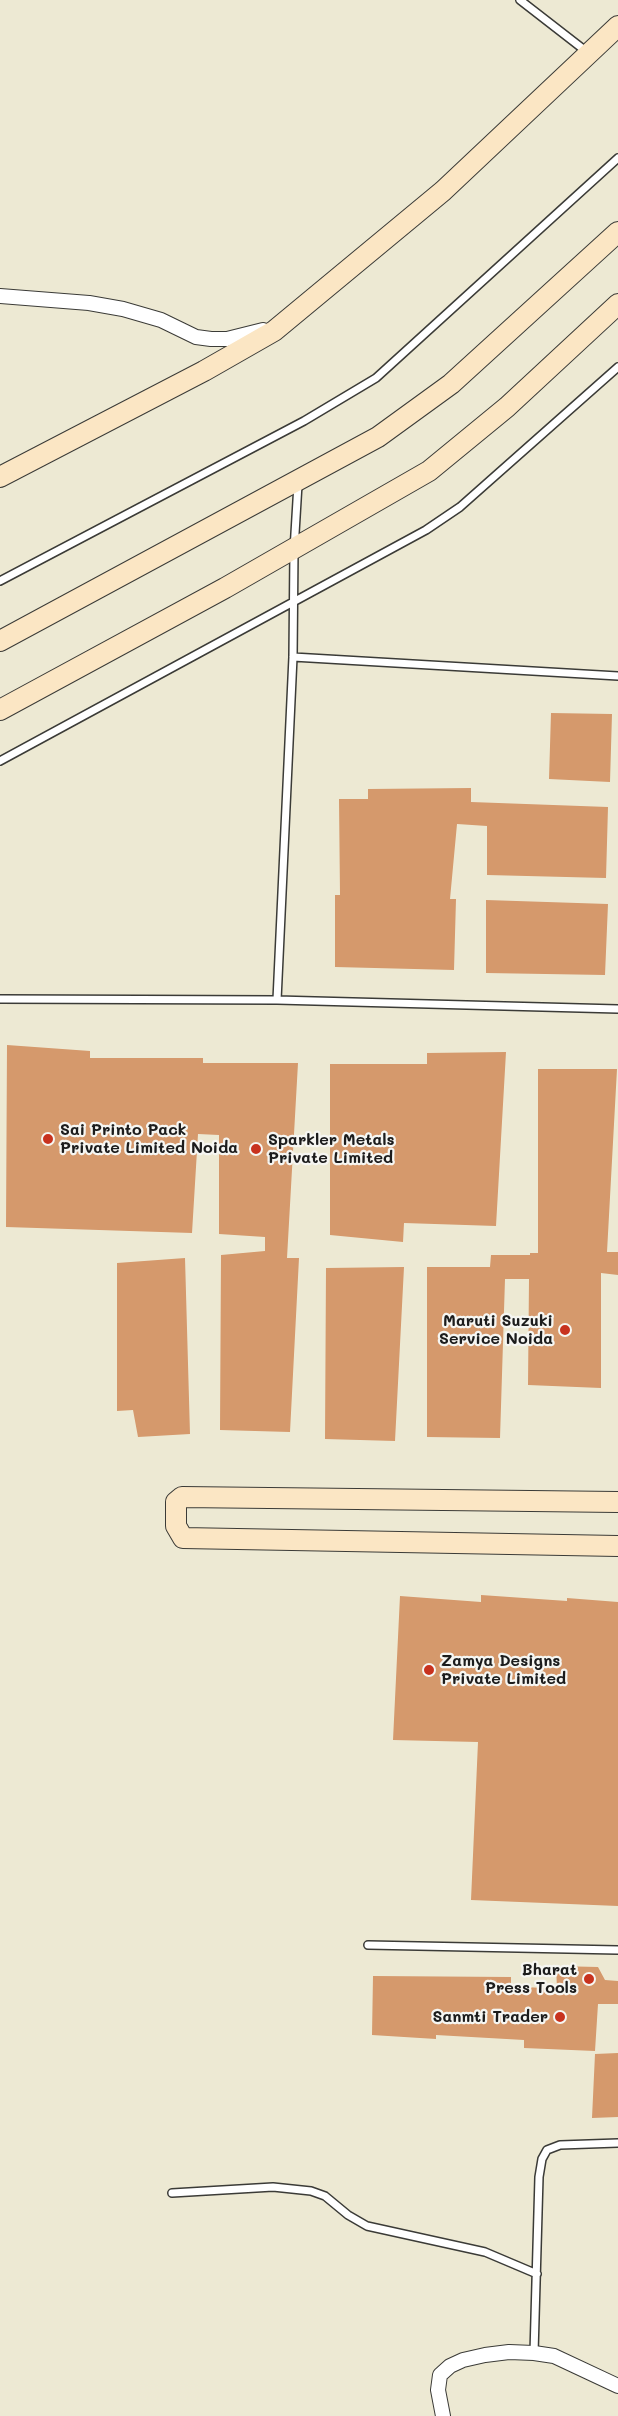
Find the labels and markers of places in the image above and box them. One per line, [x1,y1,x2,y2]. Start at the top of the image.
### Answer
place label: Sai Printo Pack Private Limited Noida [60,1120,238,1158]
place label: Sparkler Metals Private Limited [268,1130,395,1168]
marker: Sai Printo Pack Private Limited Noida [41,1132,55,1146]
marker: Sparkler Metals Private Limited [249,1142,263,1156]
place label: Maruti Suzuki Service Noida [439,1311,553,1349]
marker: Maruti Suzuki Service Noida [558,1323,572,1337]
place label: Zamya Designs Private Limited [441,1651,566,1689]
marker: Zamya Designs Private Limited [422,1663,436,1677]
place label: Bharat Press Tools [485,1960,577,1998]
marker: Bharat Press Tools [582,1972,596,1986]
place label: Sanmti Trader [432,2007,548,2027]
marker: Sanmti Trader [553,2010,567,2024]

